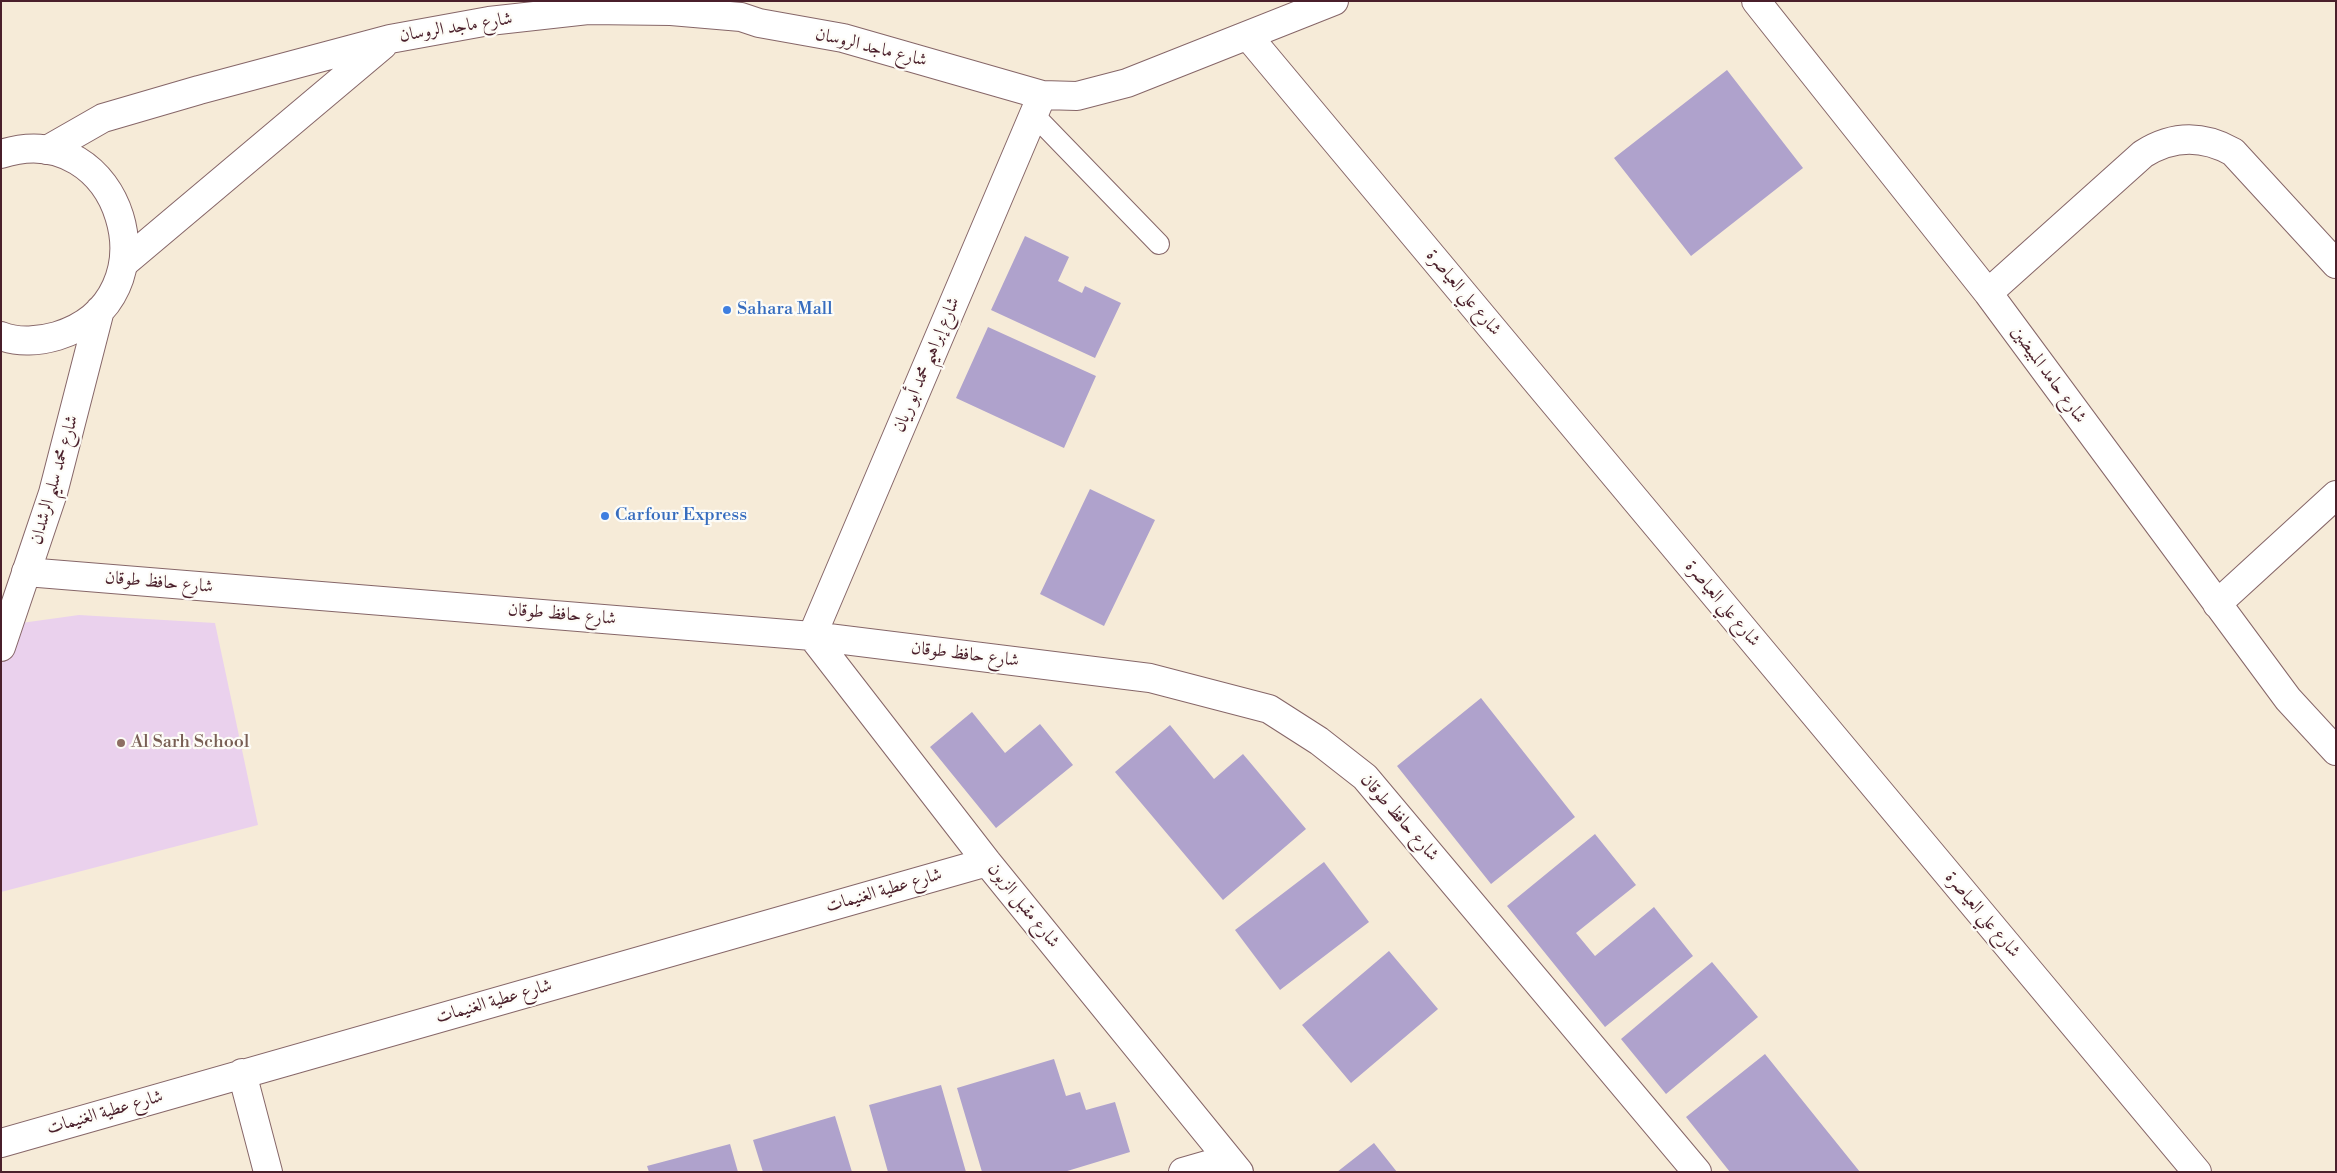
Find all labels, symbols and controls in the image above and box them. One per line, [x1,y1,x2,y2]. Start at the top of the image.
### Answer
street label: شارع ماجد الروسان [398,8,514,48]
street label: شارع ماجد الروسان [813,24,929,72]
street label: شارع علي العياصرة [1421,245,1505,341]
street label: شارع إبراهيم محمد أبو ريان [889,294,965,436]
place label: Sahara Mall [737,299,832,321]
marker: Sahara Mall [721,304,733,316]
street label: شارع حامد المبيضين [2005,322,2091,428]
street label: شارع محمد سليم الرشدان [26,413,84,547]
place label: Carfour Express [615,505,747,527]
marker: Carfour Express [599,510,611,522]
street label: شارع علي العياصرة [1680,556,1764,652]
street label: شارع حافظ طوقان [104,568,214,598]
street label: شارع حافظ طوقان [507,600,617,630]
street label: شارع حافظ طوقان [910,638,1020,672]
place label: Al Sarh School [131,732,249,754]
marker: Al Sarh School [115,737,127,749]
street label: شارع حافظ طوقان [1355,770,1443,866]
street label: شارع مقبل الزبون [982,859,1064,953]
street label: شارع عطية الغنيمات [823,864,945,918]
street label: شارع علي العياصرة [1940,867,2024,963]
street label: شارع عطية الغنيمات [433,975,555,1029]
street label: شارع عطية الغنيمات [44,1086,166,1140]

